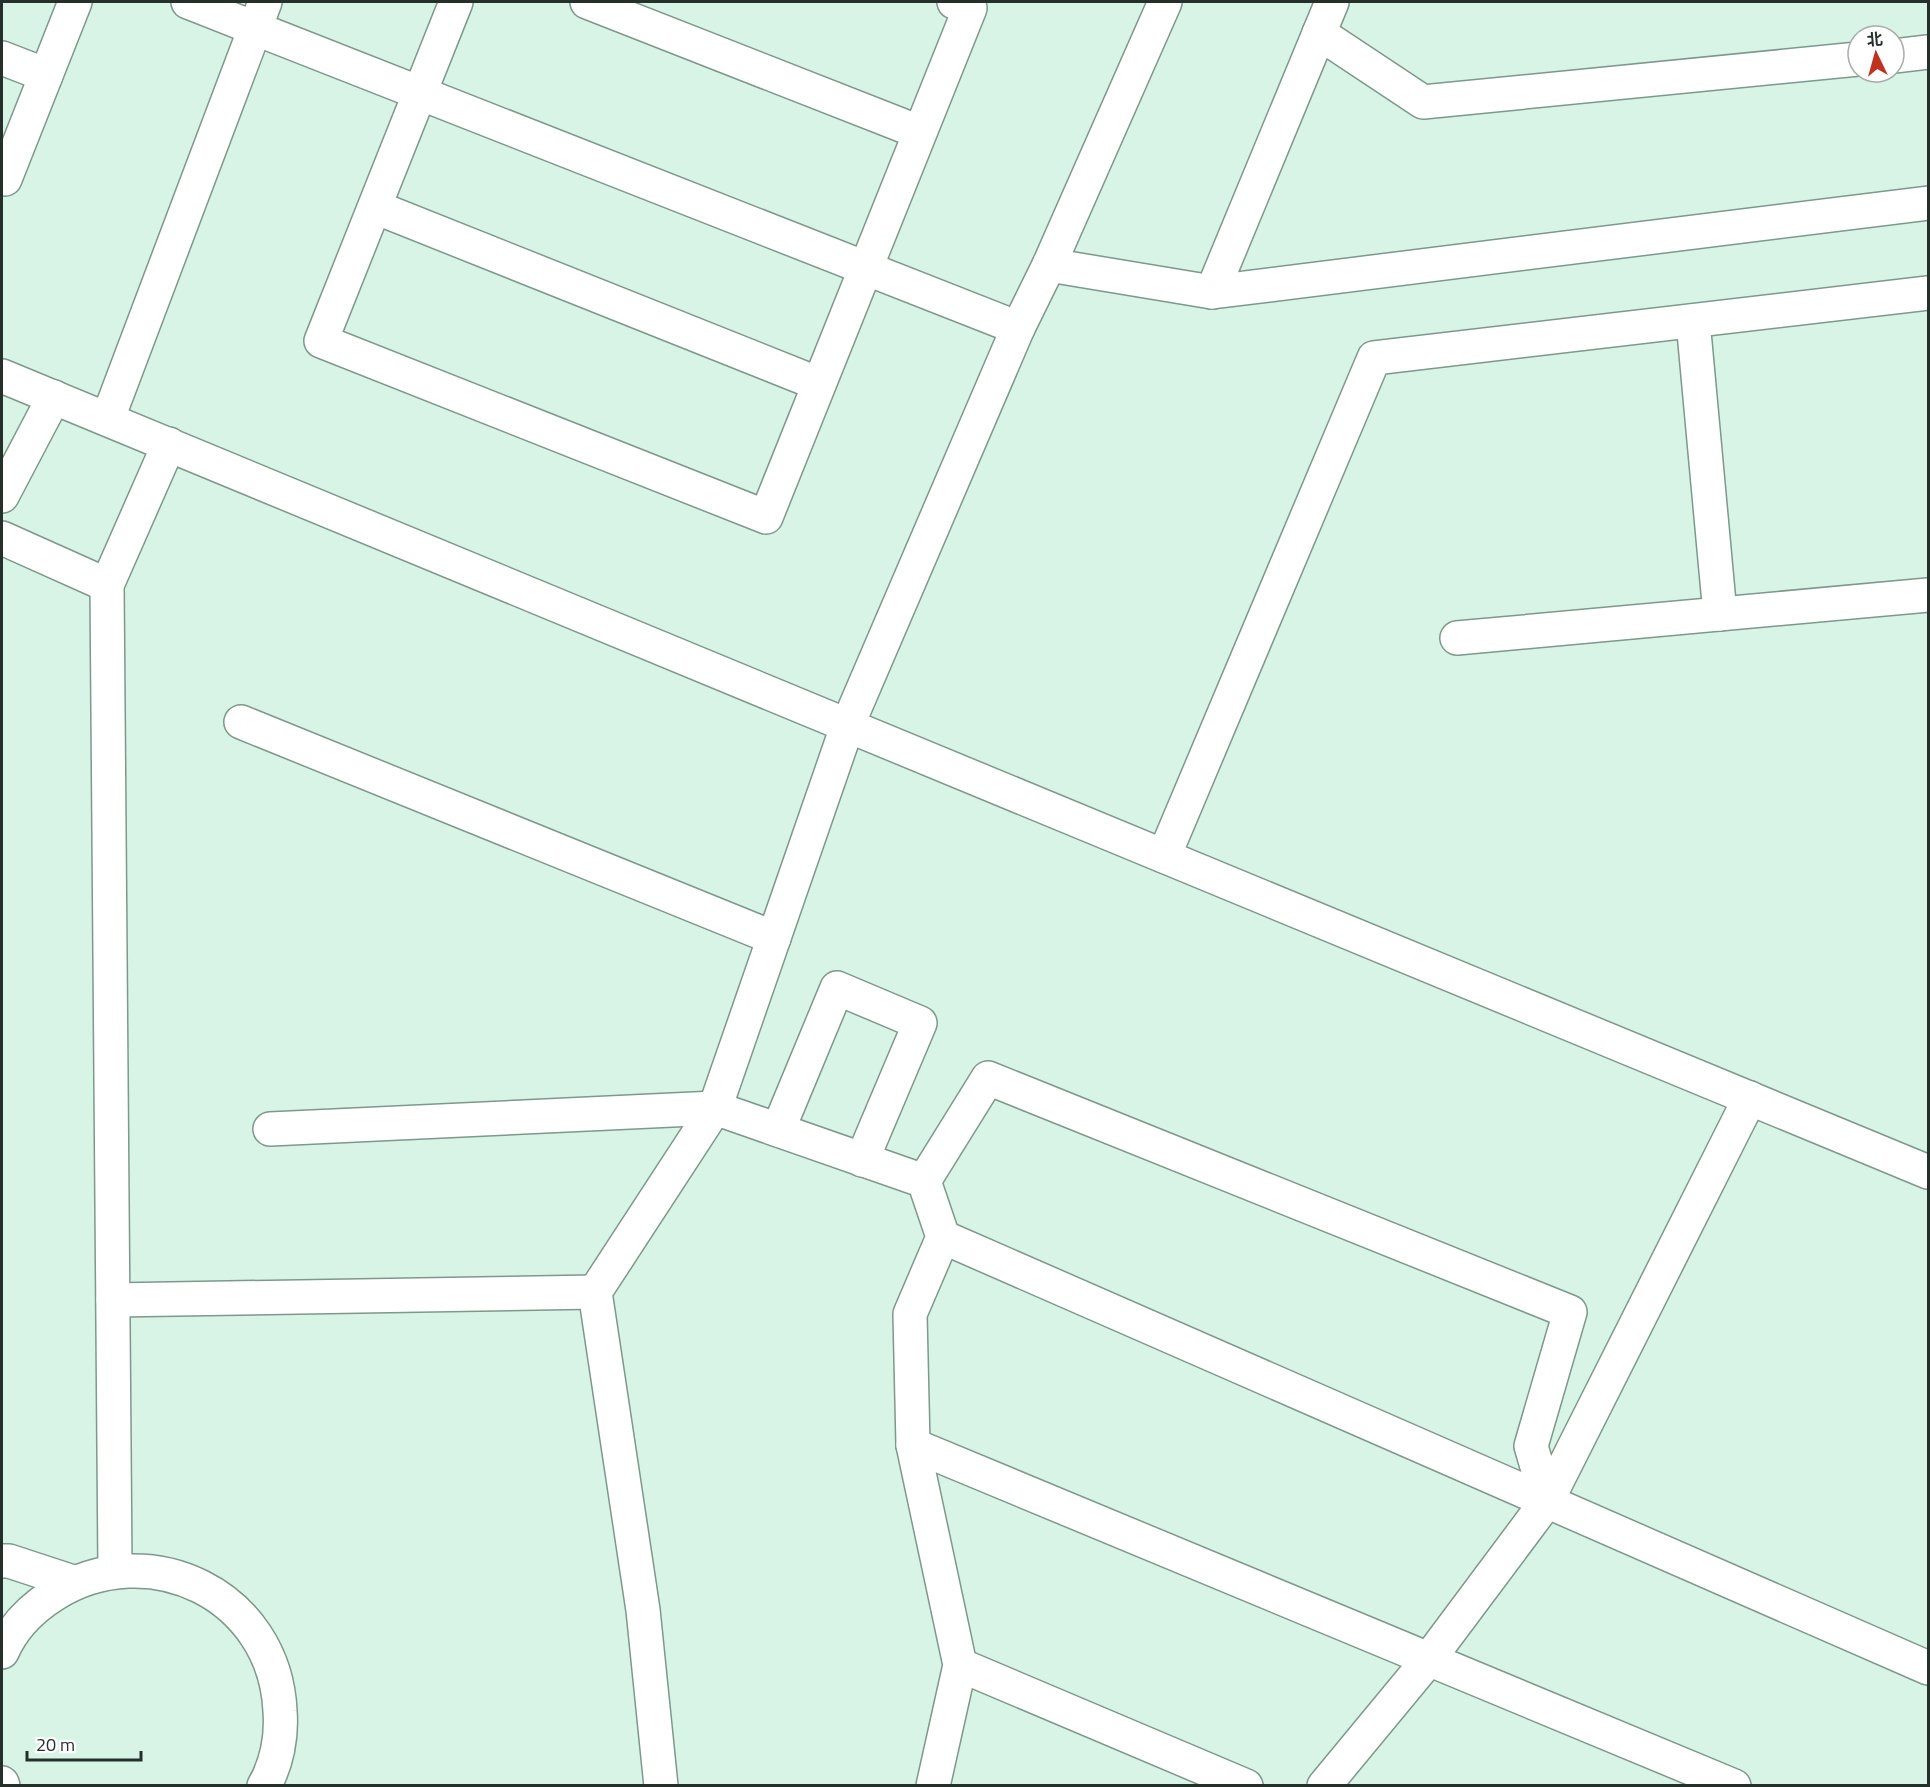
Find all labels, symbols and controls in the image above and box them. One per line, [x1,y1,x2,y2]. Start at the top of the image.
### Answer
north arrow [1846,24,1906,84]
text: 北 [1866,26,1884,52]
scale bar [27,1724,141,1762]
text: 20 m [36,1731,75,1758]

